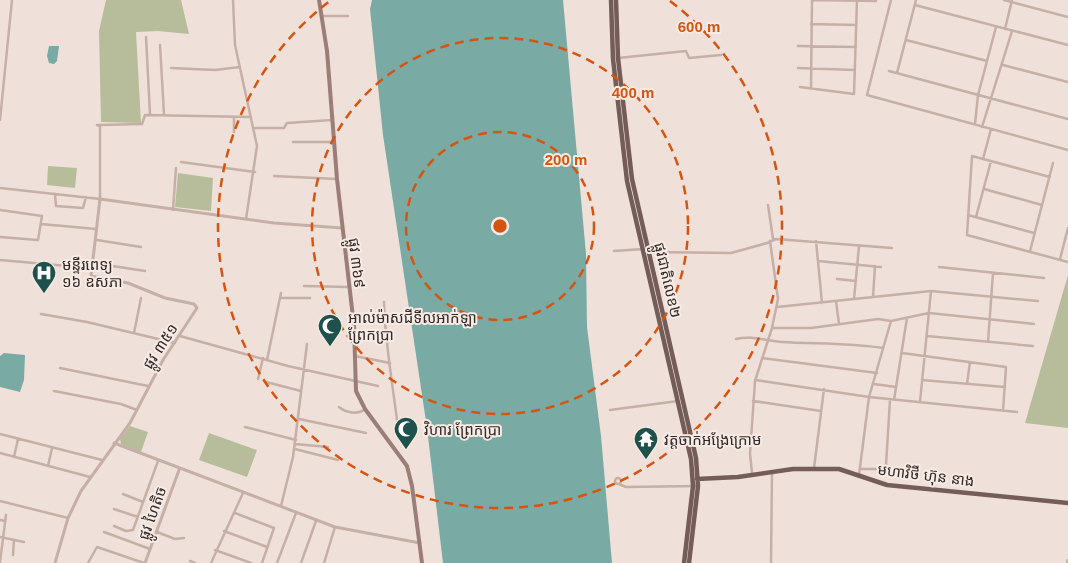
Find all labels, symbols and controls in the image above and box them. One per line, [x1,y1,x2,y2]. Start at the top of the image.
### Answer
text: 600 m [678,18,720,35]
text: 400 m [612,84,654,101]
text: 200 m [545,151,587,168]
centre of rings [491,217,509,235]
street label: ផ្លូវ ៣៦៩ [340,237,369,290]
street label: ផ្លូវជាតិលេខ២ [646,241,685,321]
place label: មន្ទីរពេទ្យ ១៦ ឧសភា [62,256,123,290]
hospital icon: មន្ទីរពេទ្យ ១៦ ឧសភា [31,260,57,294]
place label: អាល់ម៉ាសជីទីលអាក់ឡា ព្រែកប្រា [348,308,477,344]
mosque icon: អាល់ម៉ាសជីទីលអាក់ឡា ព្រែកប្រា [317,313,343,347]
street label: ផ្លូវ ៣៥១ [139,320,185,375]
mosque icon: វិហារ ព្រែកប្រា [393,416,419,450]
place label: វិហារ ព្រែកប្រា [424,420,501,439]
temple icon: វត្តចាក់អង្រែក្រោម [633,426,659,460]
place label: វត្តចាក់អង្រែក្រោម [664,431,762,449]
street label: មហាវិថី ហ៊ុន នាង [876,460,975,491]
street label: ផ្លូវ ហៃតិច [135,484,175,544]

